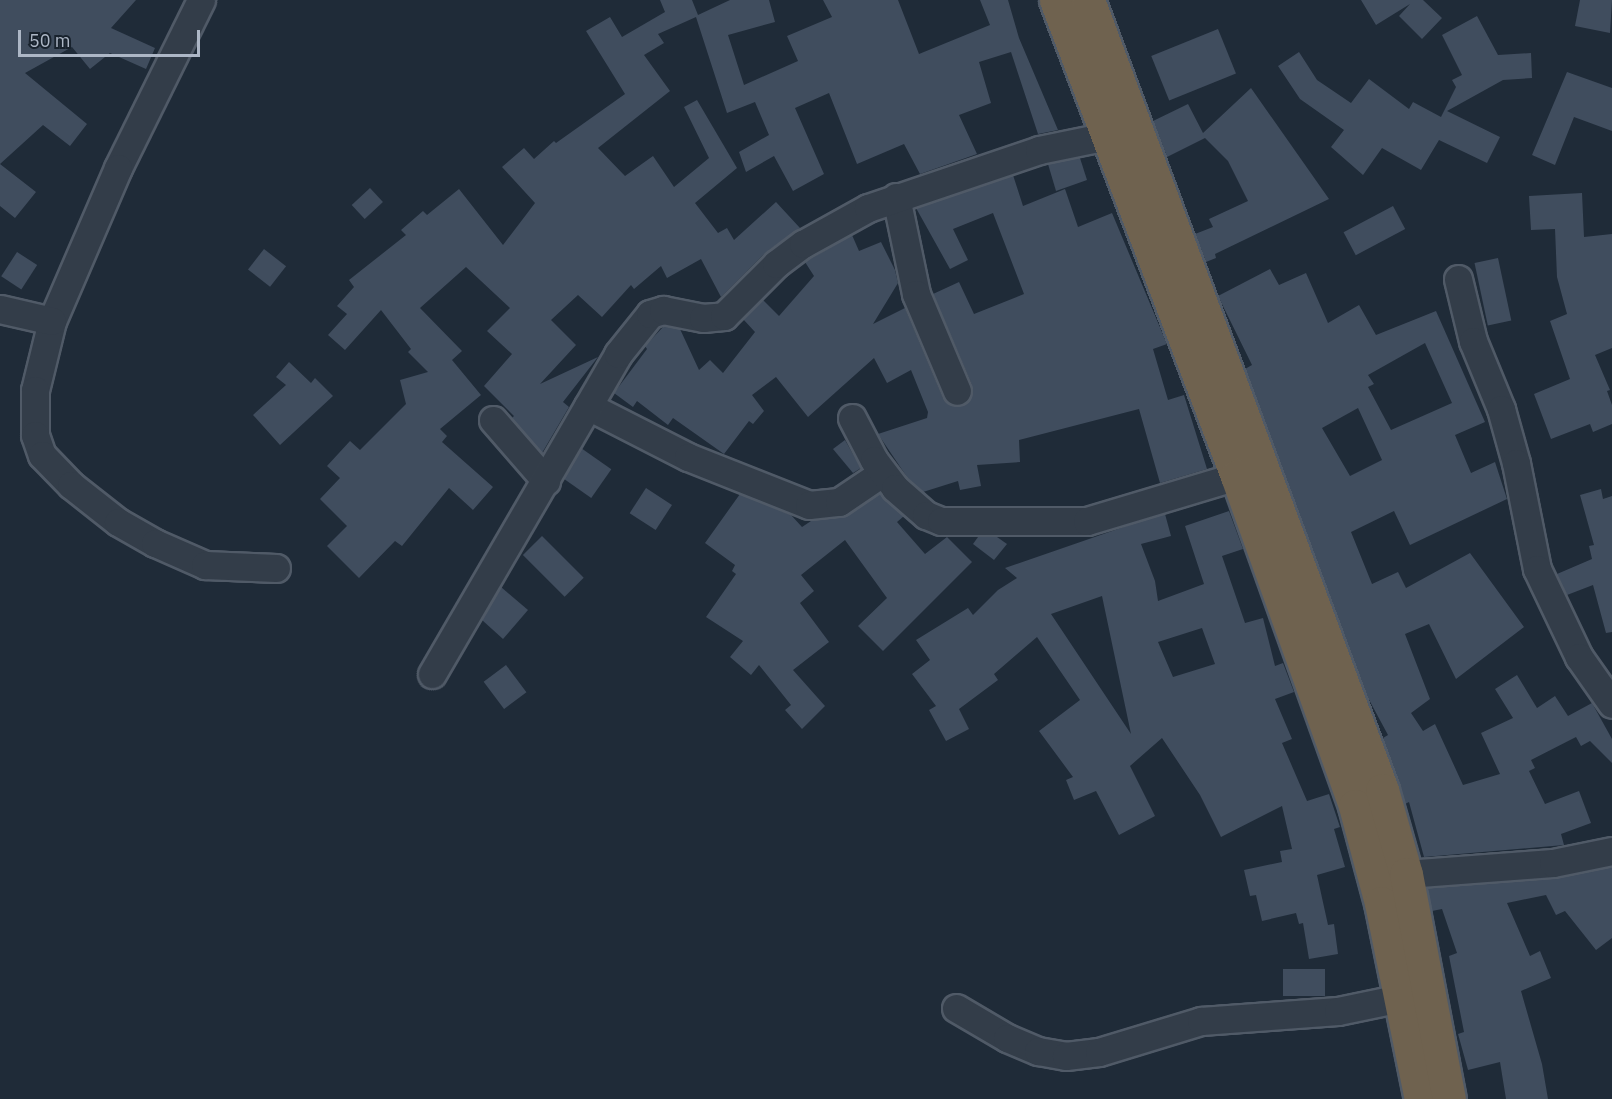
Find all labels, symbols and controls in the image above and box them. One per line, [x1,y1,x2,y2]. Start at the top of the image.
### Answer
scale bar [21,18,202,56]
text: 50 m [29,29,71,52]

